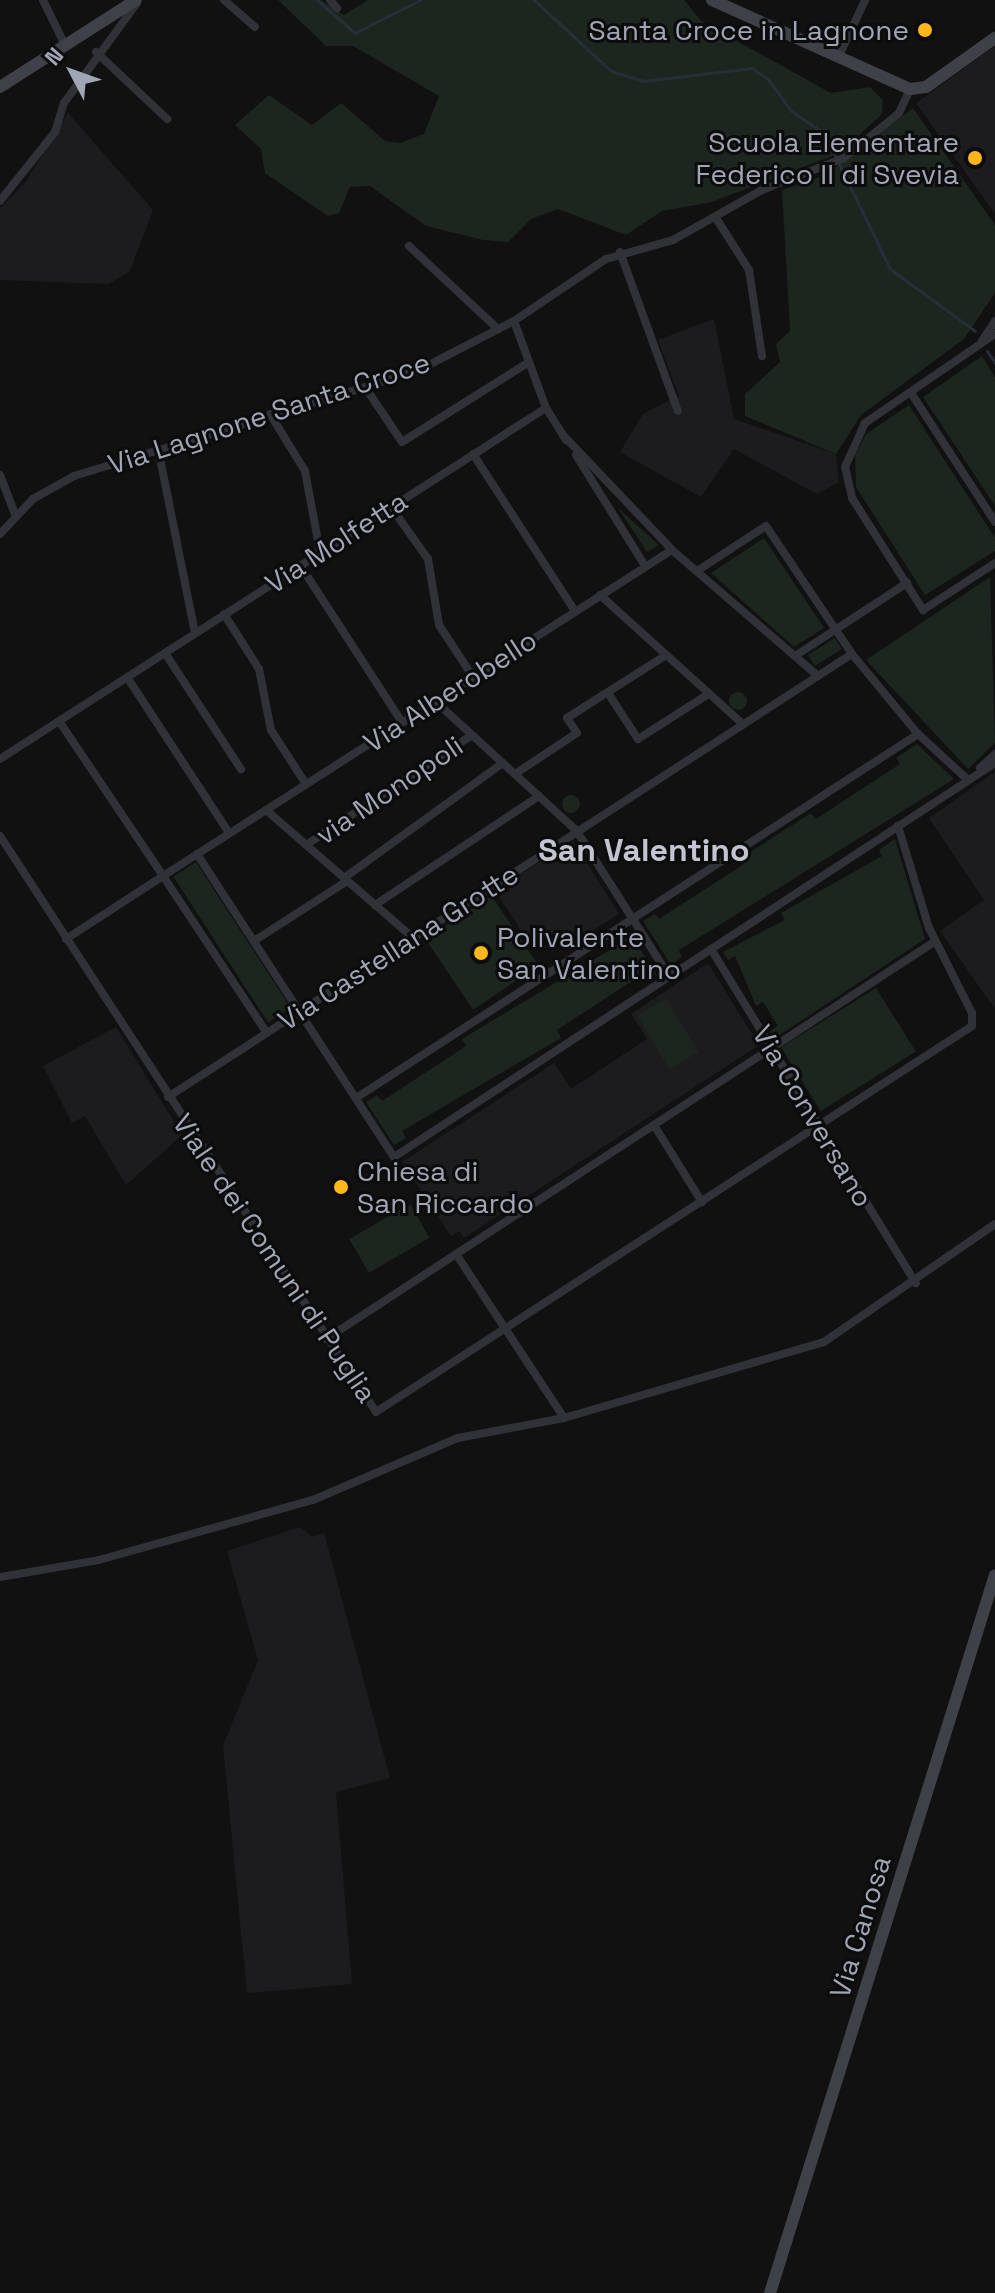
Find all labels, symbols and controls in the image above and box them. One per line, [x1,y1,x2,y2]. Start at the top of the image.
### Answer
place label: Santa Croce in Lagnone [589,13,909,47]
marker: Santa Croce in Lagnone [916,21,934,39]
north arrow [32,32,112,112]
text: N [38,42,69,71]
place label: Scuola Elementare Federico II di Svevia [696,125,959,191]
marker: Scuola Elementare Federico II di Svevia [966,149,984,167]
street label: Via Lagnone Santa Croce [104,345,434,481]
street label: Via Molfetta [259,484,413,600]
street label: Via Alberobello [357,623,543,759]
street label: via Monopoli [309,728,469,852]
district label: San Valentino [538,831,750,869]
street label: Via Castellana Grotte [272,857,524,1037]
place label: Polivalente San Valentino [497,920,681,986]
marker: Polivalente San Valentino [472,944,490,962]
street label: Via Conversano [746,1019,880,1213]
street label: Viale dei Comuni di Puglia [166,1107,384,1409]
place label: Chiesa di San Riccardo [357,1154,534,1220]
marker: Chiesa di San Riccardo [332,1178,350,1196]
street label: Via Canosa [822,1852,898,2002]

